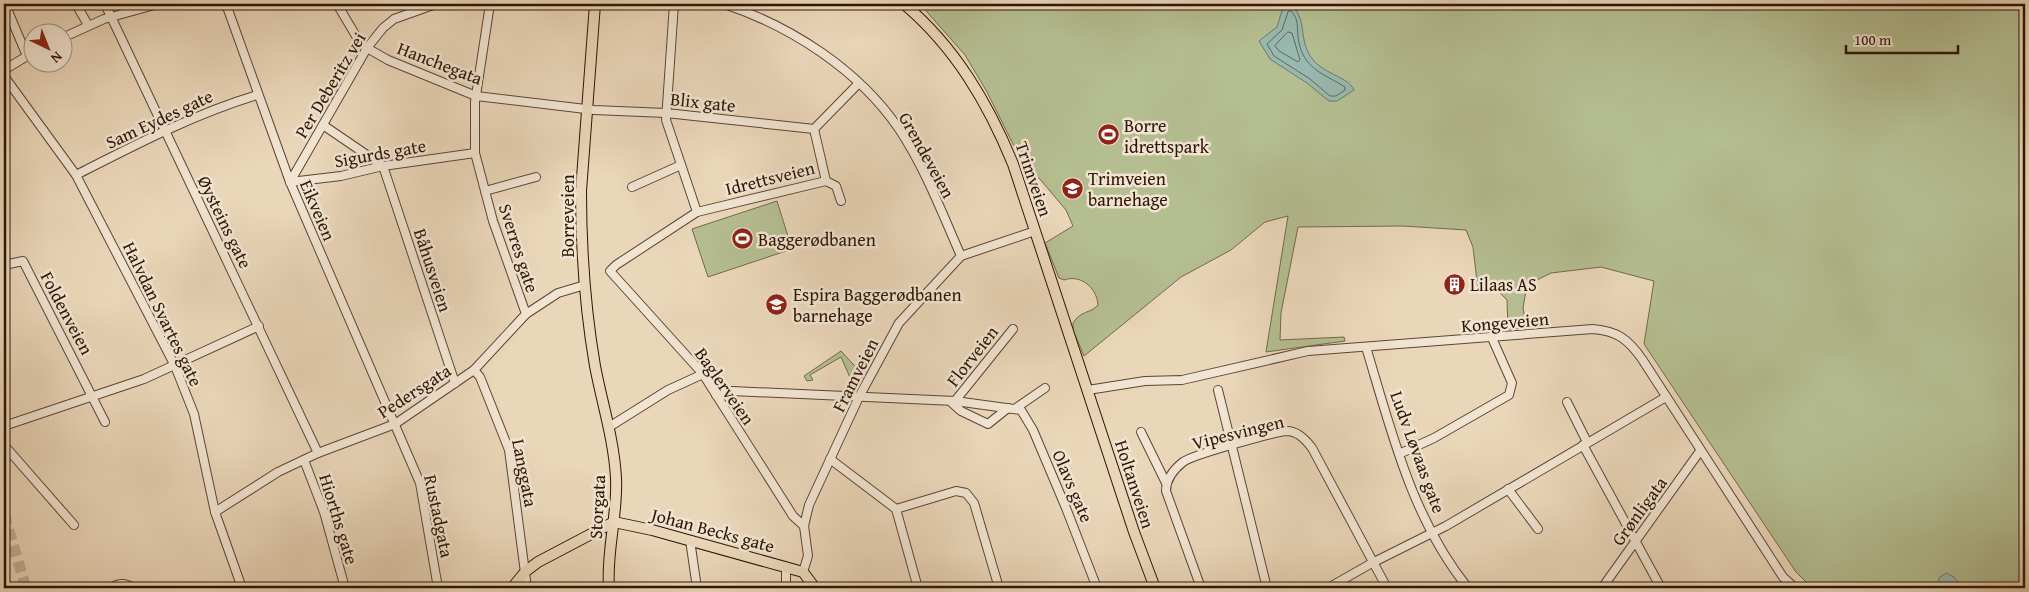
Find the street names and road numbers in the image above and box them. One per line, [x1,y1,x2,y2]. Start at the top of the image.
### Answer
street label: Per Deberitz vei [288,27,372,143]
street label: Hanchegata [394,34,487,92]
street label: Sam Eydes gate [101,82,217,156]
street label: Blix gate [669,85,737,119]
street label: Grendeveien [892,107,962,203]
street label: Sigurds gate [332,132,428,174]
street label: Trimveien [1009,138,1059,220]
street label: Idrettsveien [722,154,818,202]
street label: Øysteins gate [191,171,259,273]
street label: Eikveien [293,175,343,245]
street label: Borreveien [554,175,581,258]
street label: Sverres gate [492,200,546,296]
street label: Båhusveien [407,225,459,315]
street label: Halvdan Svartes gate [116,237,210,391]
street label: Foldenveien [34,266,100,360]
street label: Kongeveien [1460,305,1550,339]
street label: Florveien [939,320,1005,392]
street label: Framveien [825,333,885,417]
street label: Baglerveien [688,342,762,430]
street label: Pedersgata [372,357,457,425]
street label: Ludv Løvaas gate [1383,387,1453,517]
street label: Vipesvingen [1189,408,1287,456]
street label: Holtanveien [1108,436,1162,532]
street label: Langgata [505,437,545,510]
street label: Olavs gate [1046,445,1100,527]
street label: Hiorths gate [312,470,366,568]
street label: Grønligata [1605,470,1674,551]
street label: Rustadgata [417,472,461,560]
street label: Storgata [582,474,612,540]
street label: Johan Becks gate [647,500,778,559]

